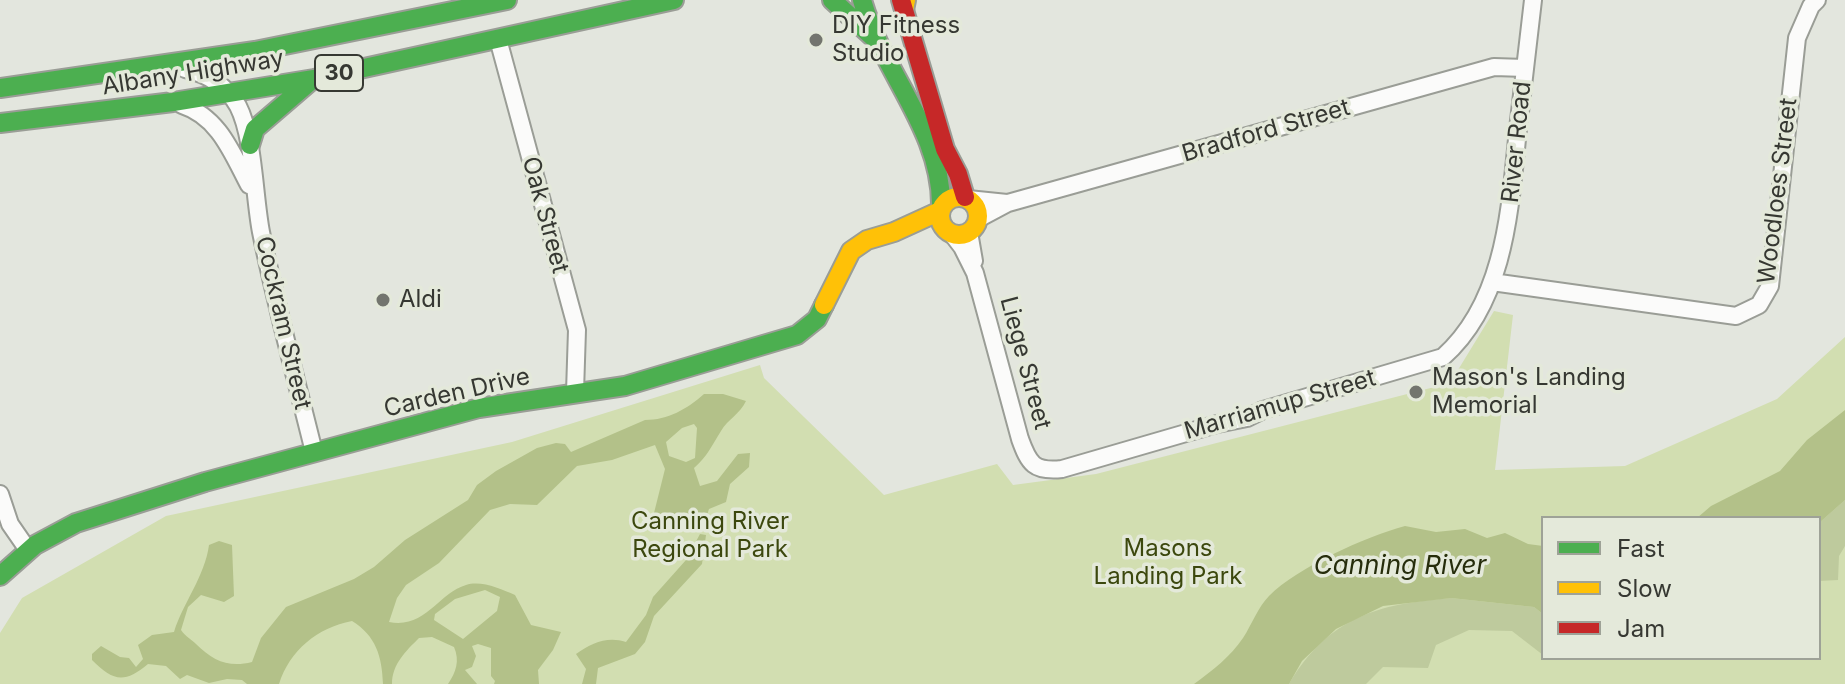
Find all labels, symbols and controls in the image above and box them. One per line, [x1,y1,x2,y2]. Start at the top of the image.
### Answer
place label: DIY Fitness Studio [832,12,960,68]
marker: DIY Fitness Studio [807,31,825,49]
street label: Albany Highway [100,44,286,102]
road number: 30 [315,55,363,91]
street label: River Road [1496,80,1538,204]
street label: Bradford Street [1179,93,1353,169]
street label: Woodloes Street [1752,96,1804,286]
street label: Oak Street [516,154,574,276]
street label: Cockram Street [249,234,317,412]
place label: Aldi [399,286,442,314]
marker: Aldi [374,291,392,309]
street label: Liege Street [993,293,1057,433]
street label: Carden Drive [381,362,533,424]
street label: Marriamup Street [1181,364,1379,446]
place label: Mason's Landing Memorial [1432,364,1626,420]
marker: Mason's Landing Memorial [1407,383,1425,401]
park label: Canning River Regional Park [631,508,789,564]
legend [1541,516,1821,660]
text: Fast [1617,534,1665,563]
park label: Masons Landing Park [1094,535,1242,591]
water label: Canning River [1314,550,1486,582]
text: Slow [1617,574,1672,603]
text: Jam [1617,614,1665,643]

